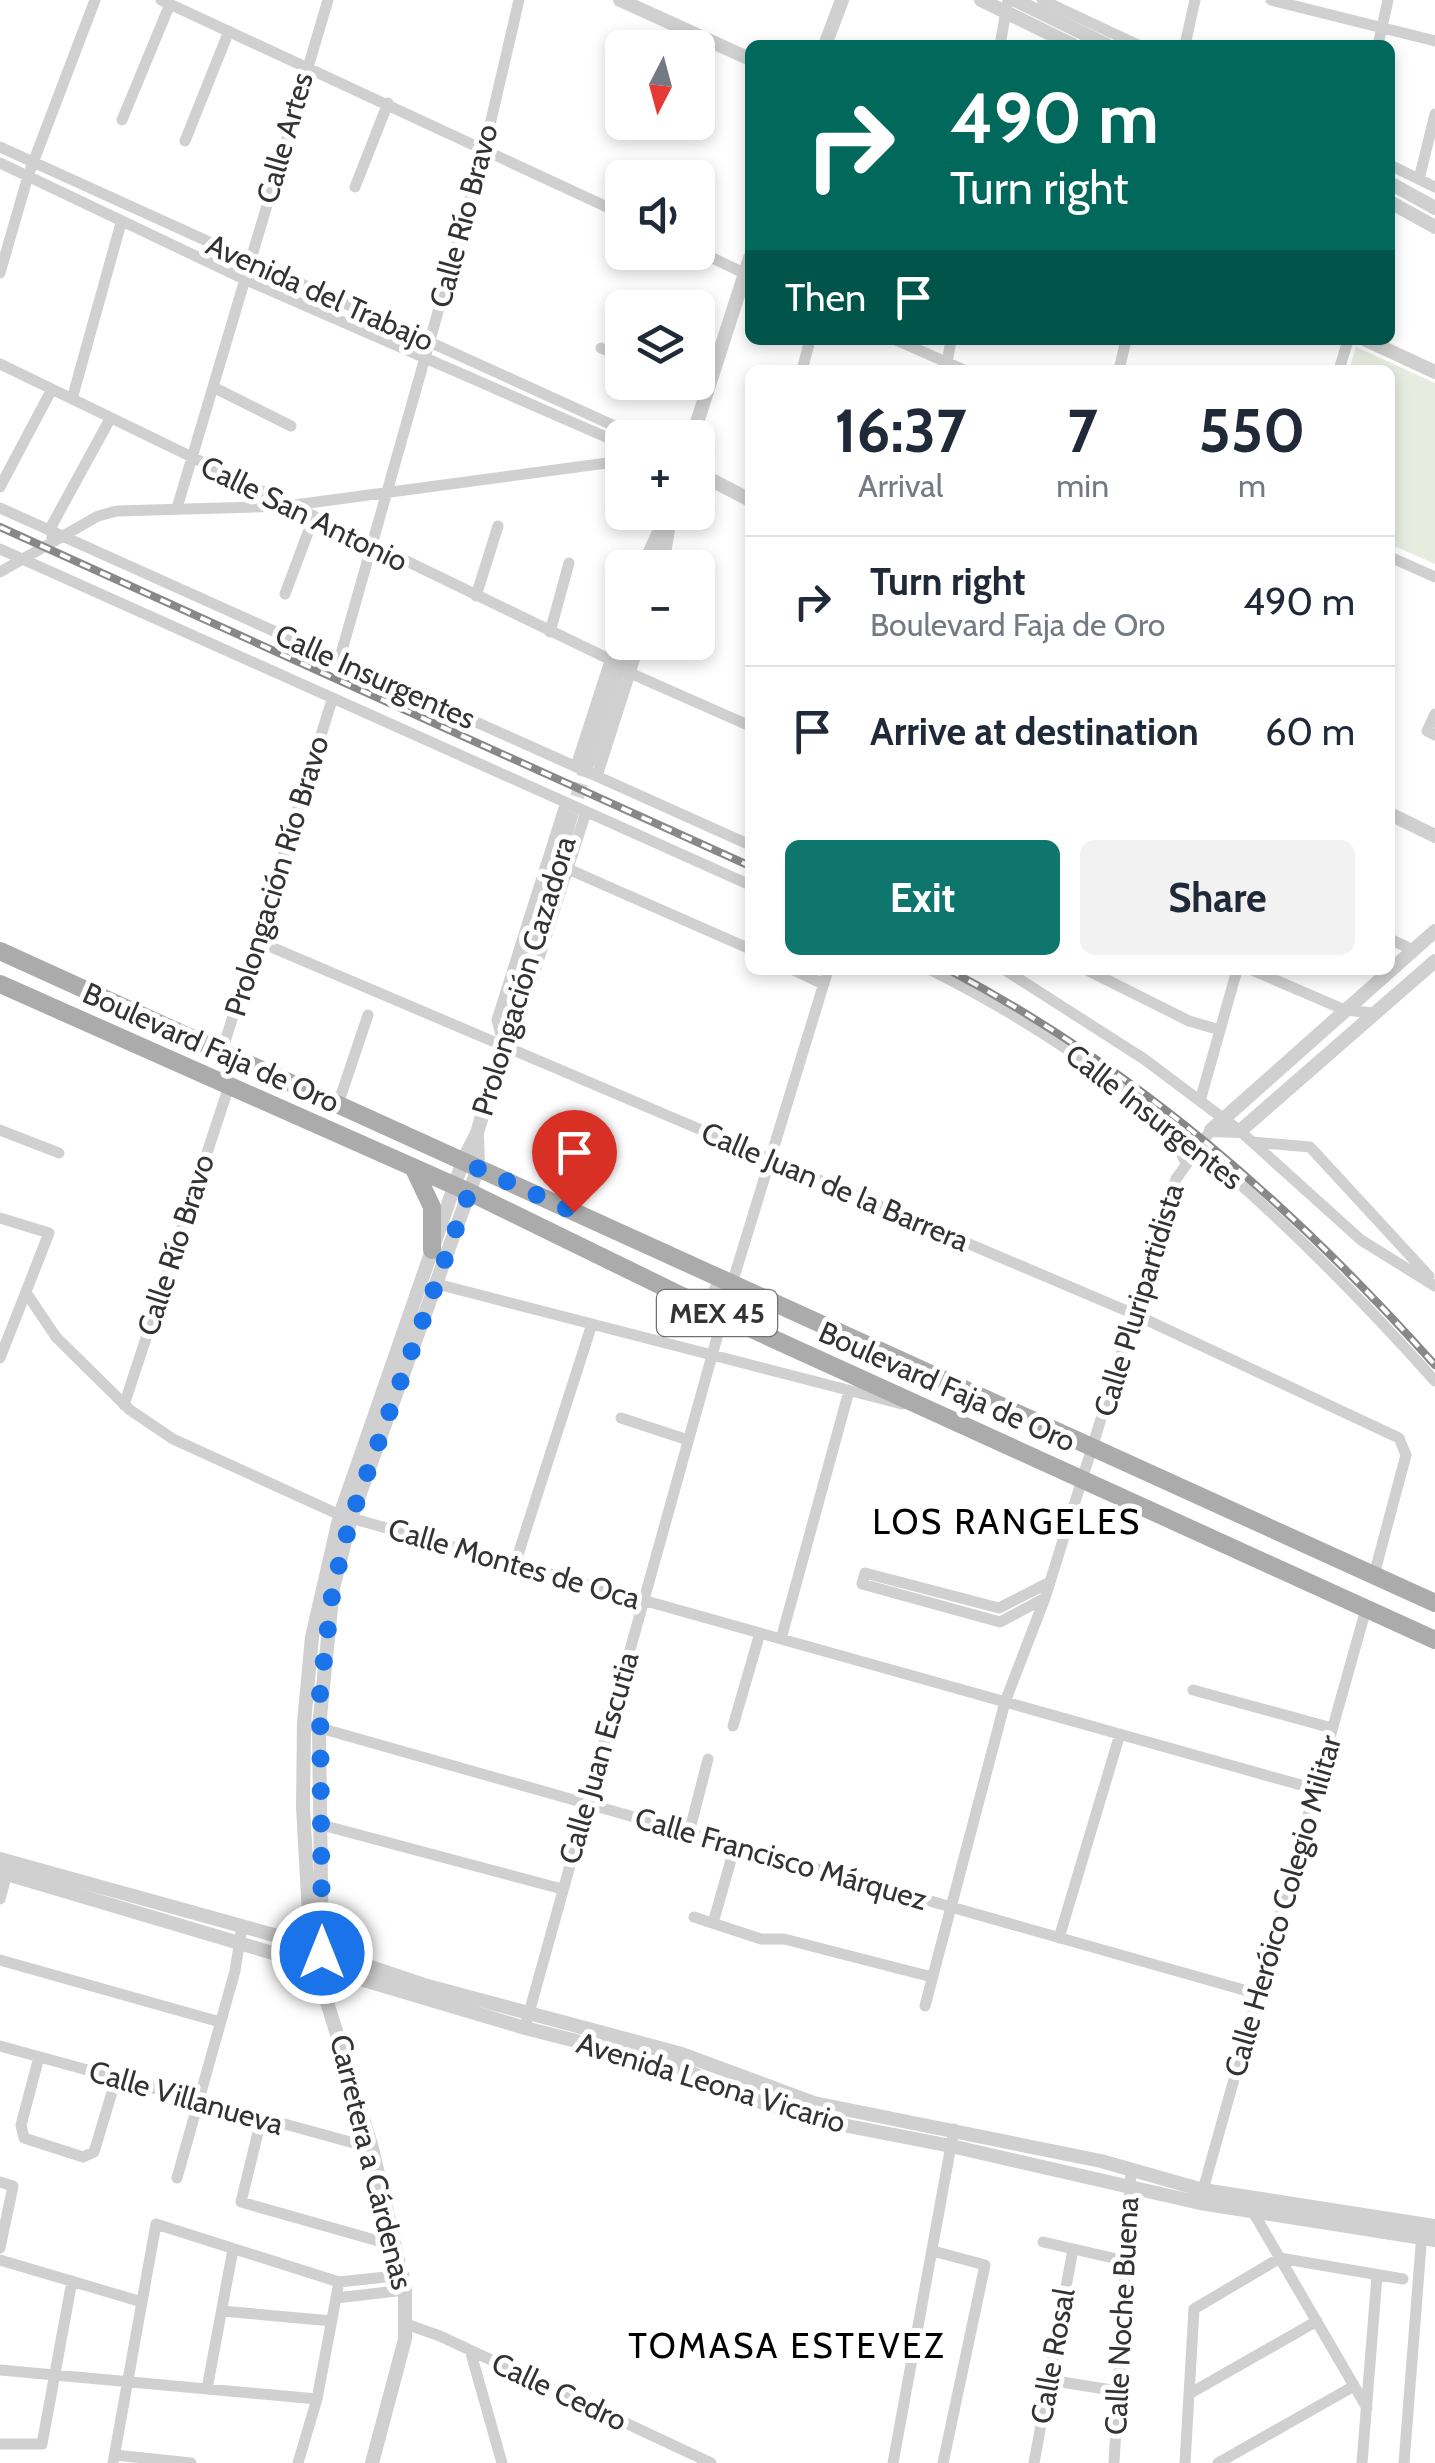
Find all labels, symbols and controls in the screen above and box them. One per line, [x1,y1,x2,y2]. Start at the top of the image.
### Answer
north arrow [605,30,715,140]
map controls [605,30,715,660]
street label: Calle Artes [248,68,321,208]
text: 490 m [950,75,1159,161]
icon: right [785,80,915,210]
street label: Calle Río Bravo [421,120,506,312]
button: sound [605,160,715,270]
text: Turn right [950,161,1129,215]
street label: Avenida del Trabajo [201,226,440,359]
icon: arrive [886,270,941,325]
text: Then [785,274,866,321]
button: layers [605,290,715,400]
text: 16:37 [835,394,967,467]
text: 7 [1067,394,1098,467]
text: 550 [1199,394,1305,467]
button: + [605,420,715,530]
street label: Calle San Antonio [195,447,414,580]
text: Arrival [858,466,943,505]
text: min [1056,466,1109,505]
text: m [1238,466,1266,505]
button: − [605,550,715,660]
text: Turn right [870,558,1026,605]
icon: right [785,574,840,629]
text: 490 m [1243,578,1355,625]
text: Boulevard Faja de Oro [870,605,1165,644]
street label: Calle Insurgentes [269,616,481,737]
icon: arrive [785,704,840,759]
text: Arrive at destination [870,708,1199,755]
text: 60 m [1265,708,1355,755]
street label: Prolongación Río Bravo [216,731,337,1021]
street label: Prolongación Cazadora [463,831,584,1120]
button: Exit [785,840,1060,955]
button: Share [1080,840,1355,955]
street label: Boulevard Faja de Oro [77,974,345,1121]
street label: Calle Insurgentes [1058,1036,1250,1197]
pin [532,1110,617,1213]
street label: Calle Juan de la Barrera [696,1113,975,1260]
icon: arrive [547,1125,602,1180]
street label: Calle Río Bravo [129,1150,222,1340]
street label: Calle Pluripartidista [1086,1178,1192,1421]
road number: MEX 45 [657,1290,777,1336]
street label: Boulevard Faja de Oro [813,1313,1081,1460]
district label: LOS RANGELES [872,1500,1142,1543]
street label: Calle Montes de Oca [384,1510,645,1617]
street label: Calle Juan Escutia [551,1647,647,1868]
street label: Calle Heróico Colegio Militar [1216,1730,1349,2081]
street label: Calle Francisco Márquez [631,1799,932,1918]
position arrow [270,1901,374,2005]
street label: Avenida Leona Vicario [572,2024,850,2141]
street label: Carretera a Cárdenas [322,2031,421,2293]
street label: Calle Villanueva [85,2052,288,2143]
street label: Calle Noche Buena [1097,2195,1146,2436]
street label: Calle Rosal [1022,2285,1083,2427]
district label: TOMASA ESTEVEZ [628,2324,946,2367]
street label: Calle Cedro [486,2344,633,2439]

